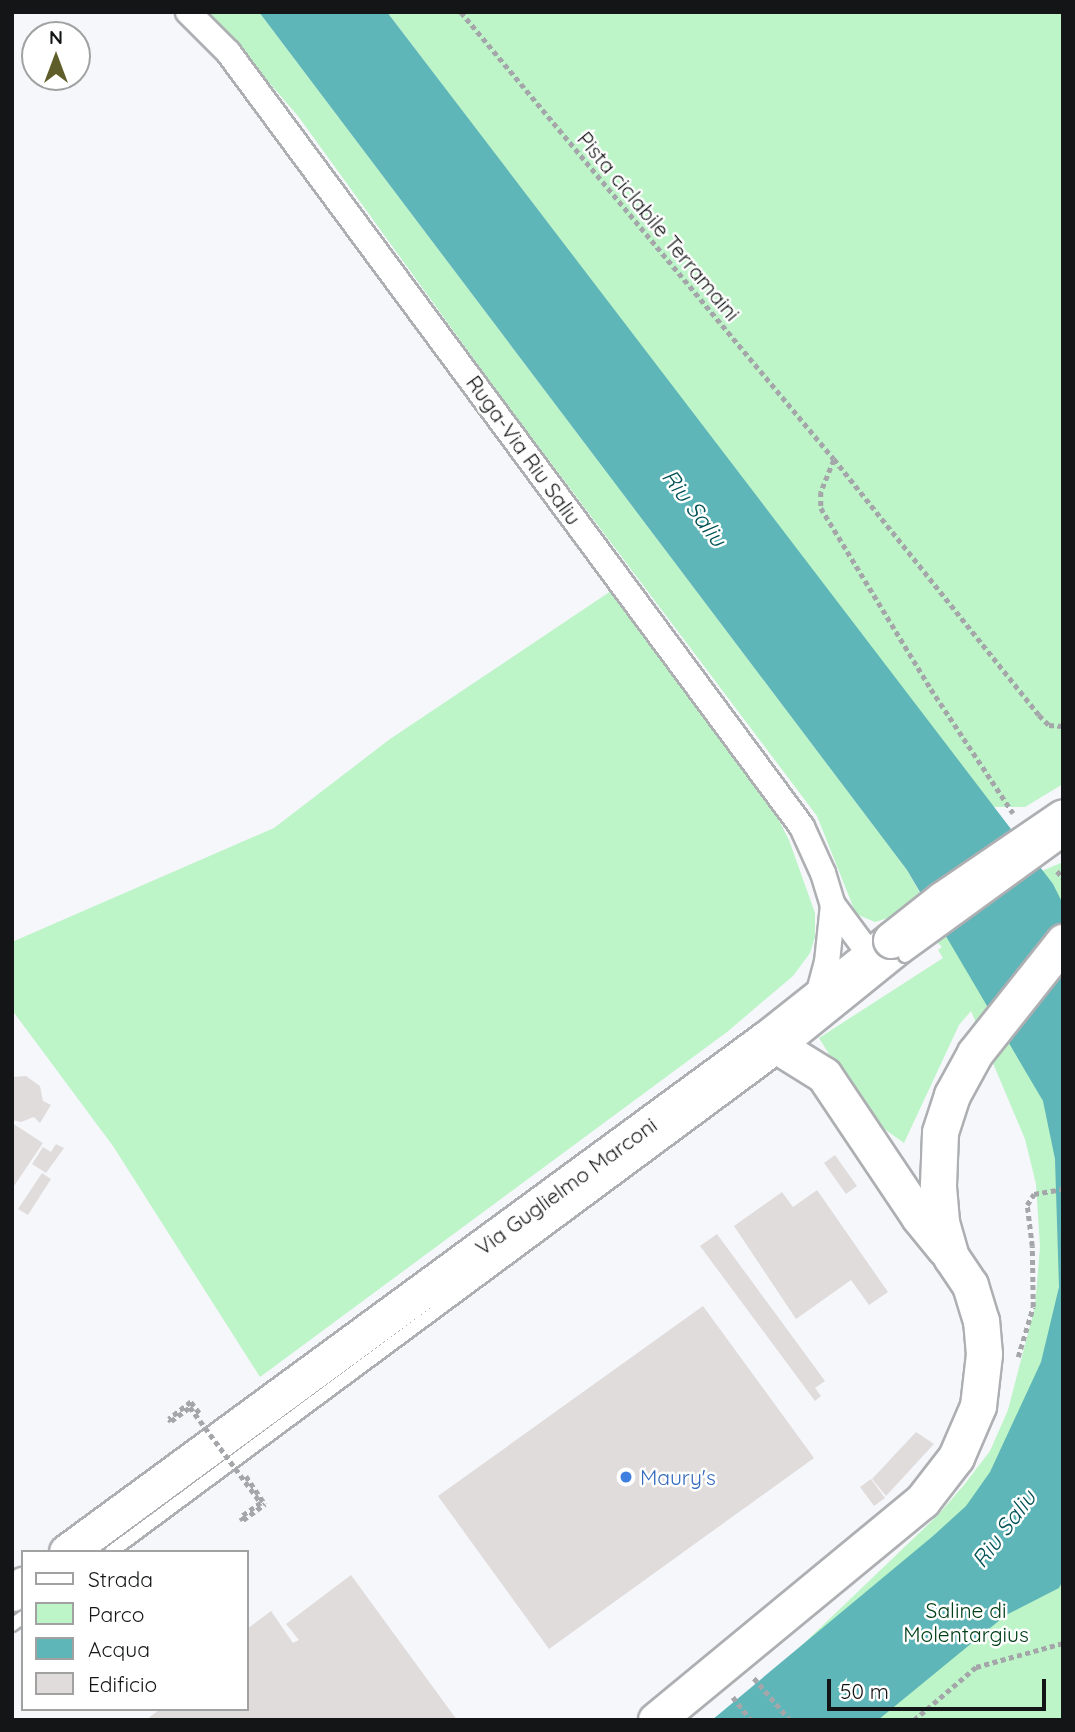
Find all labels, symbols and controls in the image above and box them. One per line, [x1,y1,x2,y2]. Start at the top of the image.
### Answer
north arrow [21,21,91,91]
text: N [49,25,63,49]
street label: Pista ciclabile Terramaini [572,126,746,326]
street label: Ruga-Via Riu Saliu [461,370,587,530]
water label: Riu Saliu [656,464,732,552]
street label: Via Guglielmo Marconi [470,1112,662,1260]
place label: Maury's [640,1464,716,1490]
marker: Maury's [618,1469,634,1485]
water label: Riu Saliu [966,1485,1042,1573]
legend [21,1550,248,1711]
text: Strada [88,1566,153,1592]
park label: Saline di Molentargius [903,1597,1029,1647]
text: Parco [88,1601,144,1627]
text: Acqua [88,1636,150,1662]
scale bar [830,1666,1049,1710]
text: Edificio [88,1671,157,1697]
text: 50 m [840,1678,889,1704]

